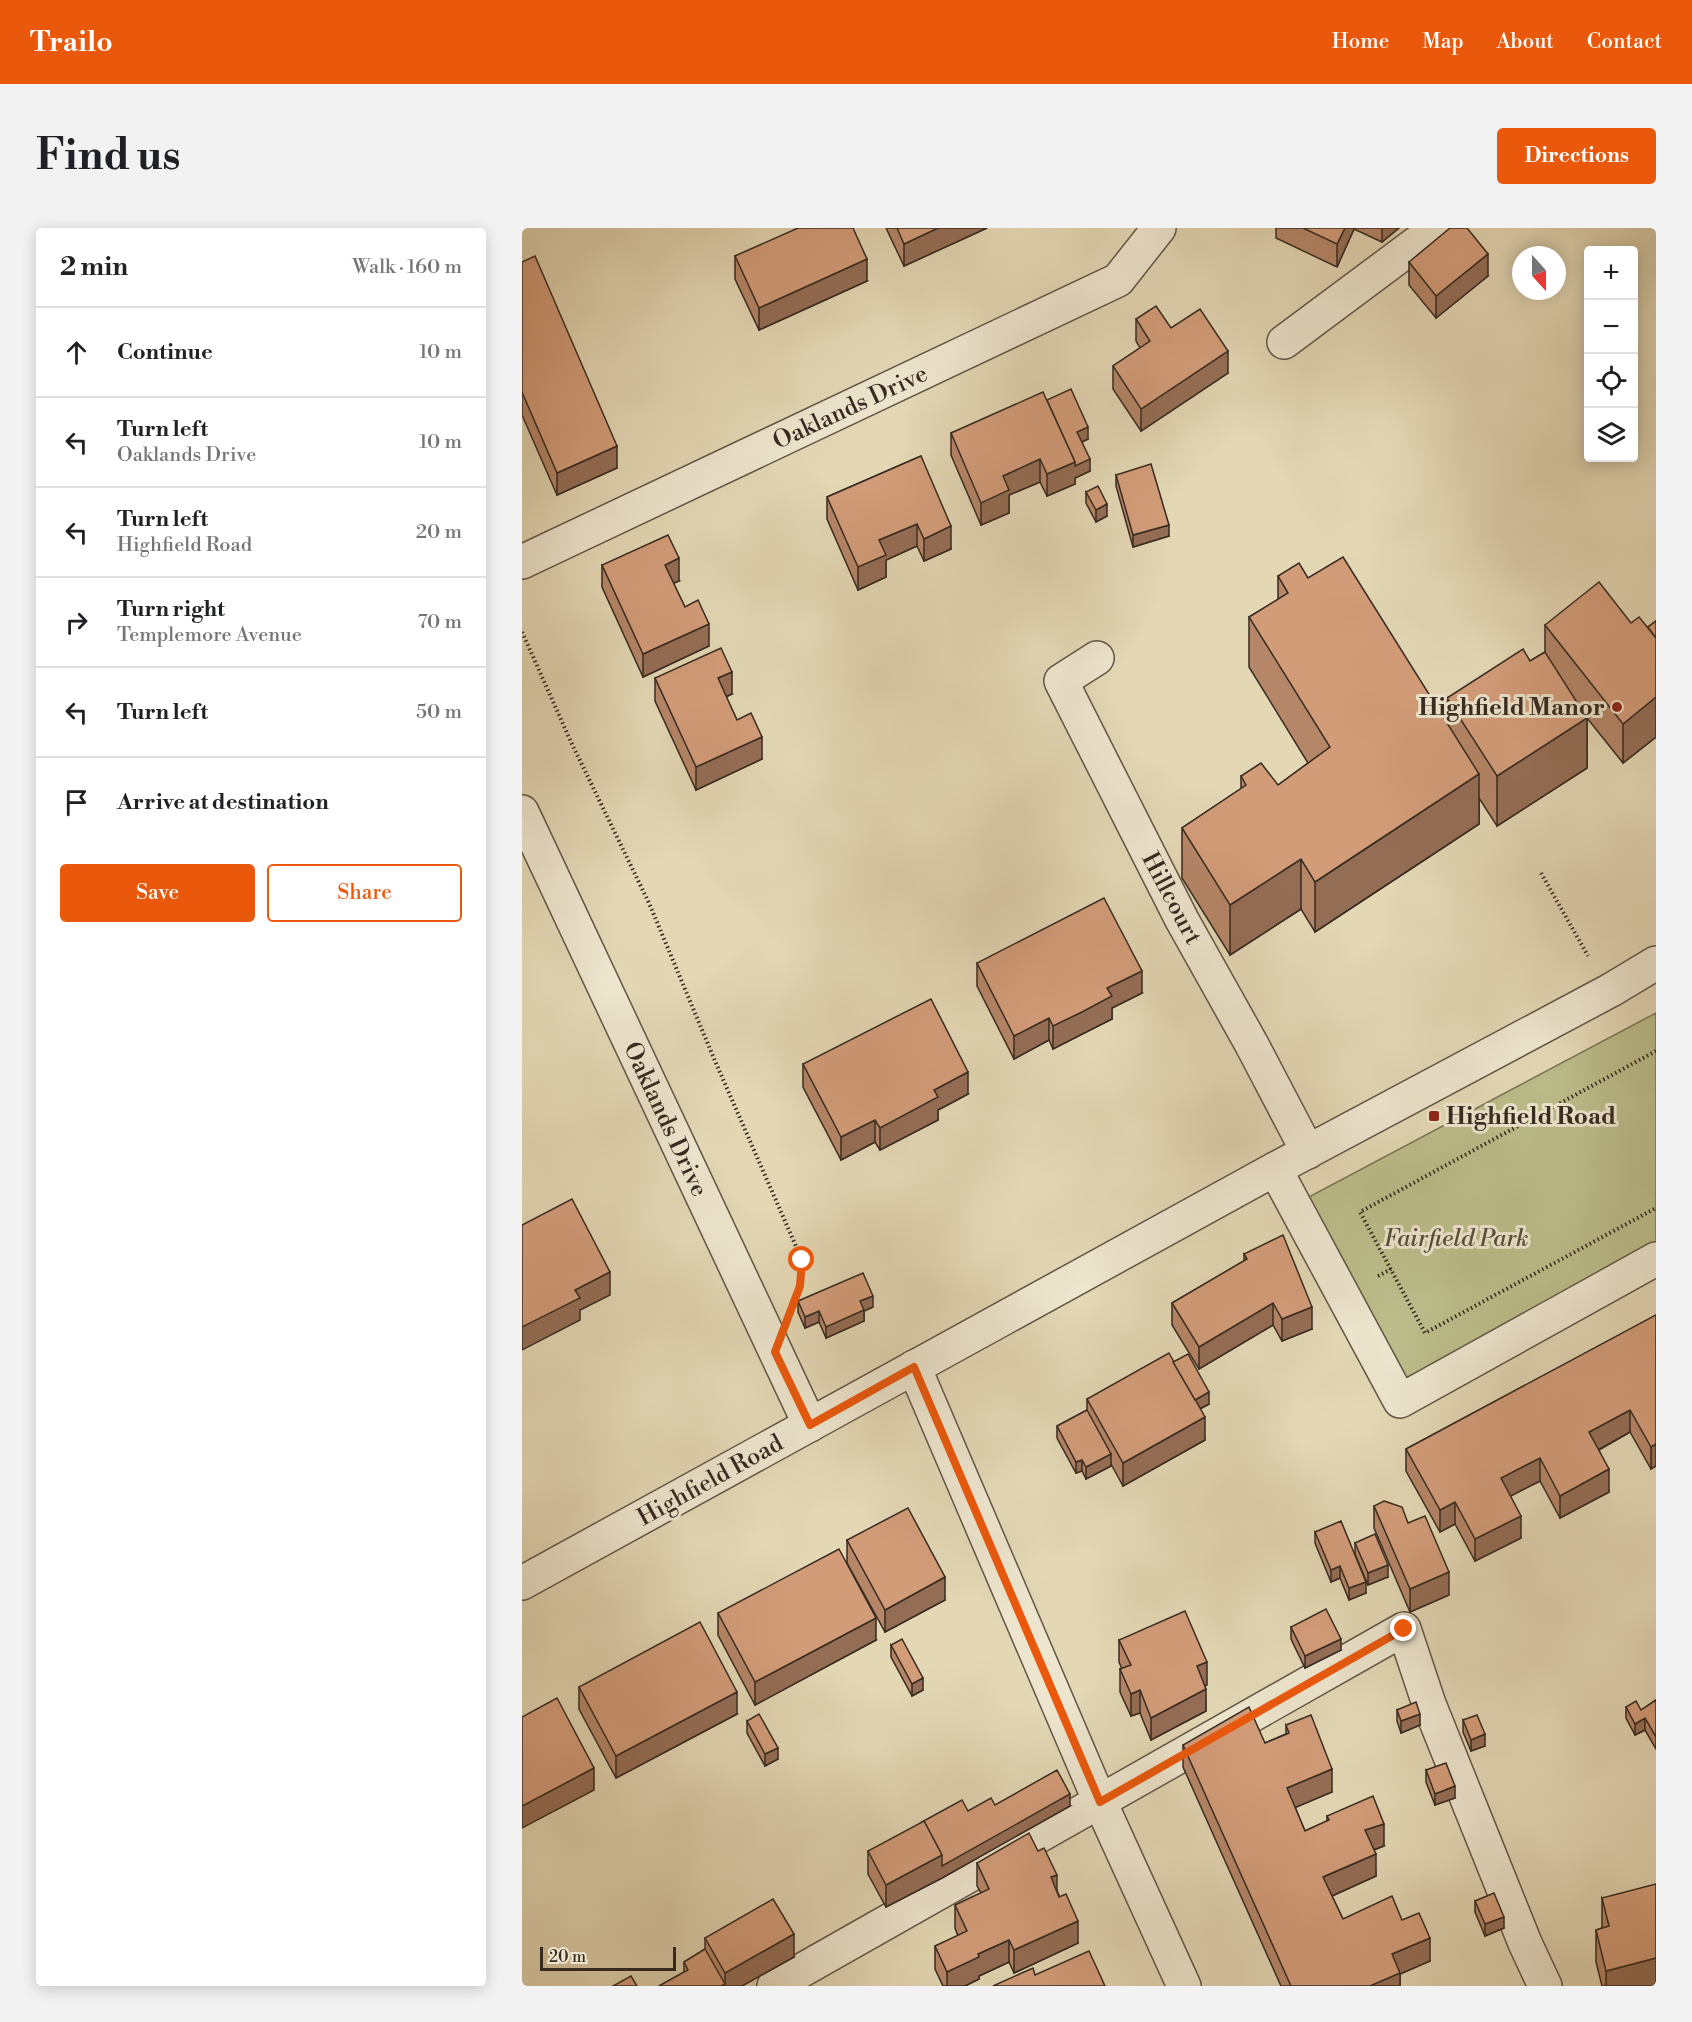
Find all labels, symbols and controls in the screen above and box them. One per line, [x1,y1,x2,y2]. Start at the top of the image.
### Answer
text: Trailo [30,25,113,60]
text: Home [1332,29,1389,55]
text: Map [1422,29,1464,55]
text: About [1497,29,1554,55]
text: Contact [1587,29,1662,55]
button: Directions [1497,128,1656,184]
text: Find us [36,130,180,183]
north arrow [1512,246,1566,300]
map controls [1584,246,1638,462]
button: + [1584,246,1638,300]
text: 2 min [60,251,128,283]
text: Walk · 160 m [352,255,462,280]
button: − [1584,300,1638,354]
icon: ahead [60,336,93,369]
text: Continue [117,339,213,366]
text: 10 m [419,340,462,365]
button: locate [1584,354,1638,408]
street label: Oaklands Drive [768,359,933,457]
button: layers [1584,408,1638,462]
text: Turn left [117,416,208,443]
icon: left [60,426,93,459]
text: 10 m [419,430,462,455]
text: Oaklands Drive [117,443,256,468]
text: Turn left [117,506,208,533]
icon: left [60,516,93,549]
text: 20 m [416,520,462,545]
text: Highfield Road [117,533,252,558]
text: Turn right [117,596,225,623]
icon: right [60,606,93,639]
text: 70 m [418,610,462,635]
text: Templemore Avenue [117,623,302,648]
place label: Highfield Manor [1418,693,1605,723]
icon: left [60,696,93,729]
text: Turn left [117,699,208,726]
text: 50 m [416,700,462,725]
marker: Highfield Manor [1610,700,1624,714]
icon: arrive [60,786,93,819]
text: Arrive at destination [117,789,329,816]
street label: Hillcourt [1134,847,1208,950]
button: Save [60,864,255,922]
button: Share [267,864,462,922]
street label: Oaklands Drive [616,1037,714,1202]
place label: Highfield Road [1446,1102,1616,1132]
marker: Highfield Road [1427,1109,1441,1123]
park label: Fairfield Park [1383,1224,1529,1254]
route start [788,1246,814,1272]
street label: Highfield Road [632,1428,789,1533]
route end [1390,1615,1416,1641]
scale bar [540,1944,676,1972]
text: 20 m [549,1947,586,1967]

